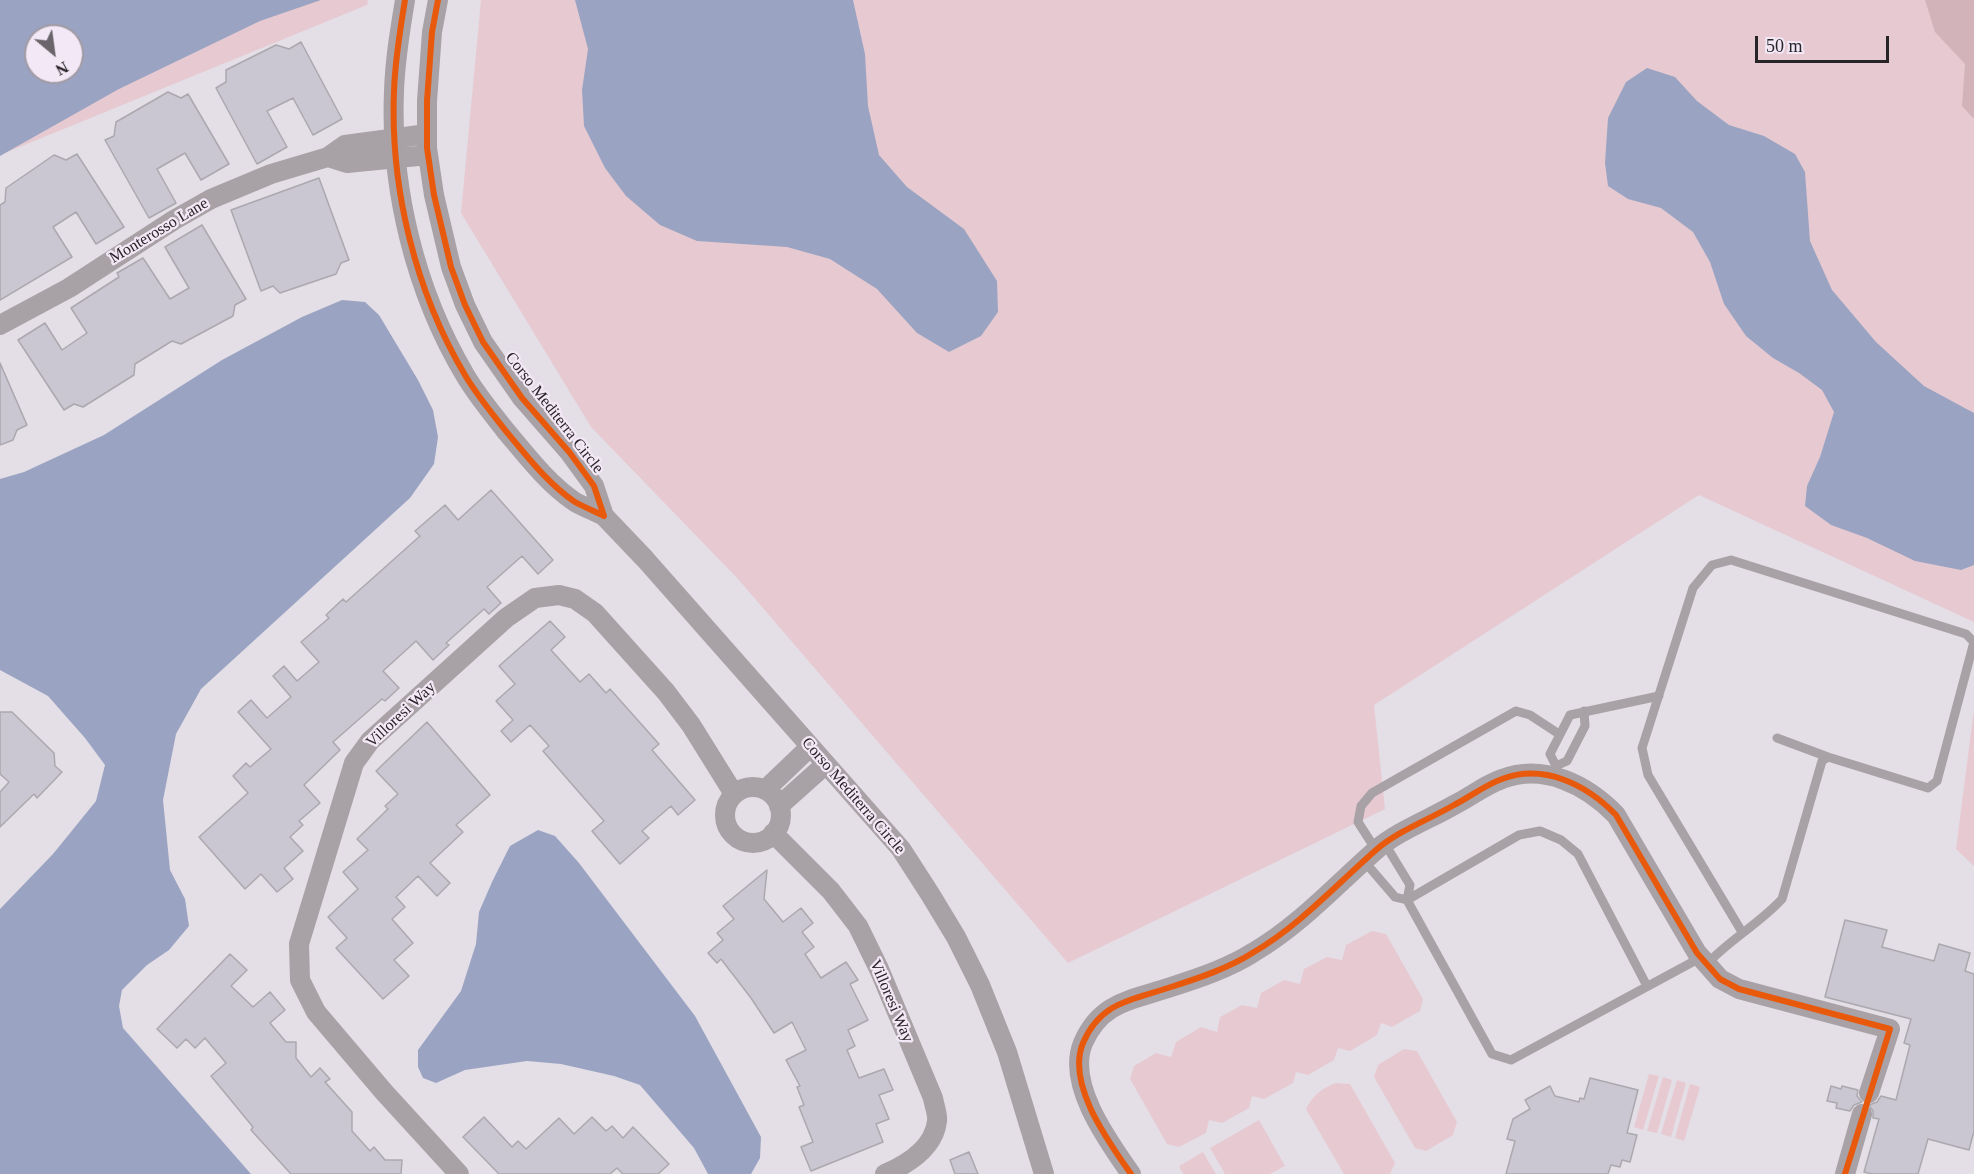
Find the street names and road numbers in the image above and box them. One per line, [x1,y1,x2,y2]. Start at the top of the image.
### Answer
street label: Monterosso Lane [106,194,212,268]
street label: Corso Mediterra Circle [501,349,607,477]
street label: Villoresi Way [362,678,440,752]
street label: Corso Mediterra Circle [797,734,909,858]
street label: Villoresi Way [865,957,917,1045]

